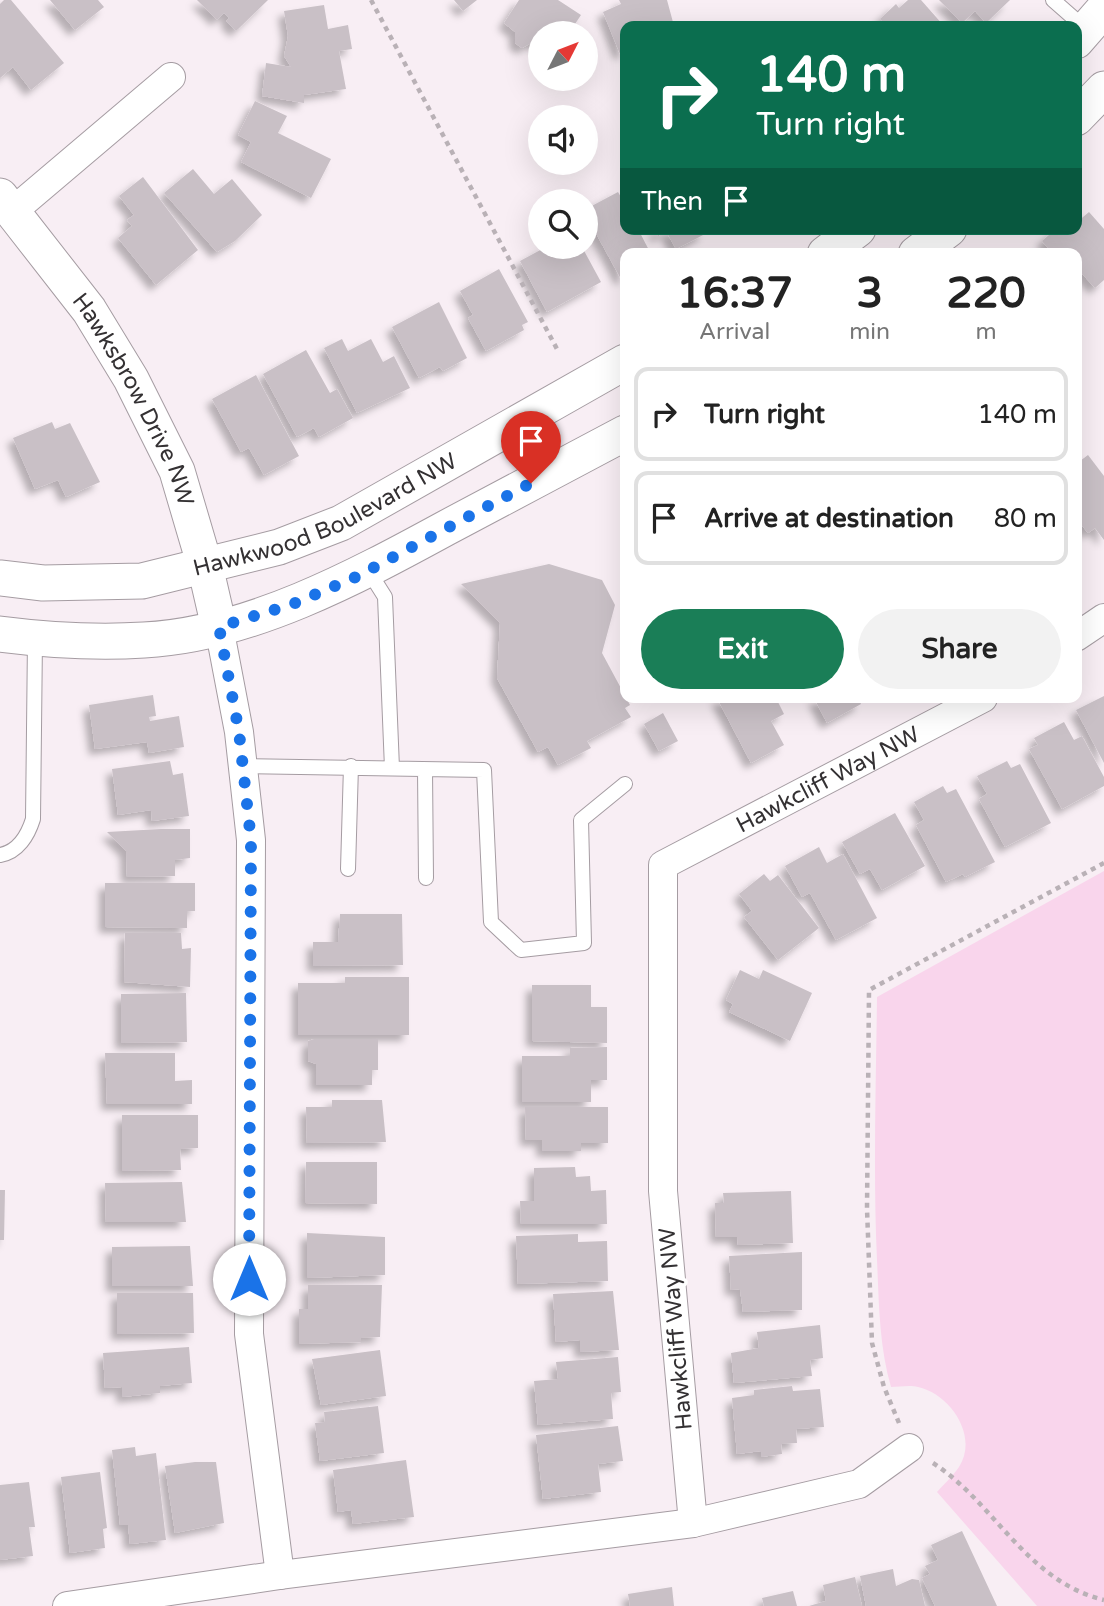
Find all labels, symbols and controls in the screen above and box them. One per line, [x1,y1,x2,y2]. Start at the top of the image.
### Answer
north arrow [528,21,598,91]
map controls [528,21,598,259]
text: 140 m [756,46,906,105]
icon: right [641,49,732,140]
button: sound [528,105,598,175]
text: Turn right [756,106,905,144]
icon: arrive [717,182,755,220]
text: Then [641,186,703,217]
button: search [528,189,598,259]
text: 16:37 [676,268,793,319]
text: 3 [856,268,883,319]
text: 220 [946,268,1026,319]
street label: Hawksbrow Drive NW [66,288,199,509]
text: Arrival [699,318,770,346]
text: min [849,318,890,346]
text: m [975,318,997,346]
icon: right [645,395,683,433]
text: Turn right [704,399,825,430]
text: 140 m [977,399,1057,430]
pin [501,411,561,483]
icon: arrive [512,422,550,460]
street label: Hawkwood Boulevard NW [190,447,462,583]
icon: arrive [645,499,683,537]
text: Arrive at destination [704,503,954,534]
text: 80 m [994,503,1057,534]
button: Exit [641,609,844,689]
button: Share [858,609,1061,689]
street label: Hawkcliff Way NW [731,721,925,839]
street label: Hawkcliff Way NW [653,1226,699,1431]
position arrow [212,1242,286,1316]

